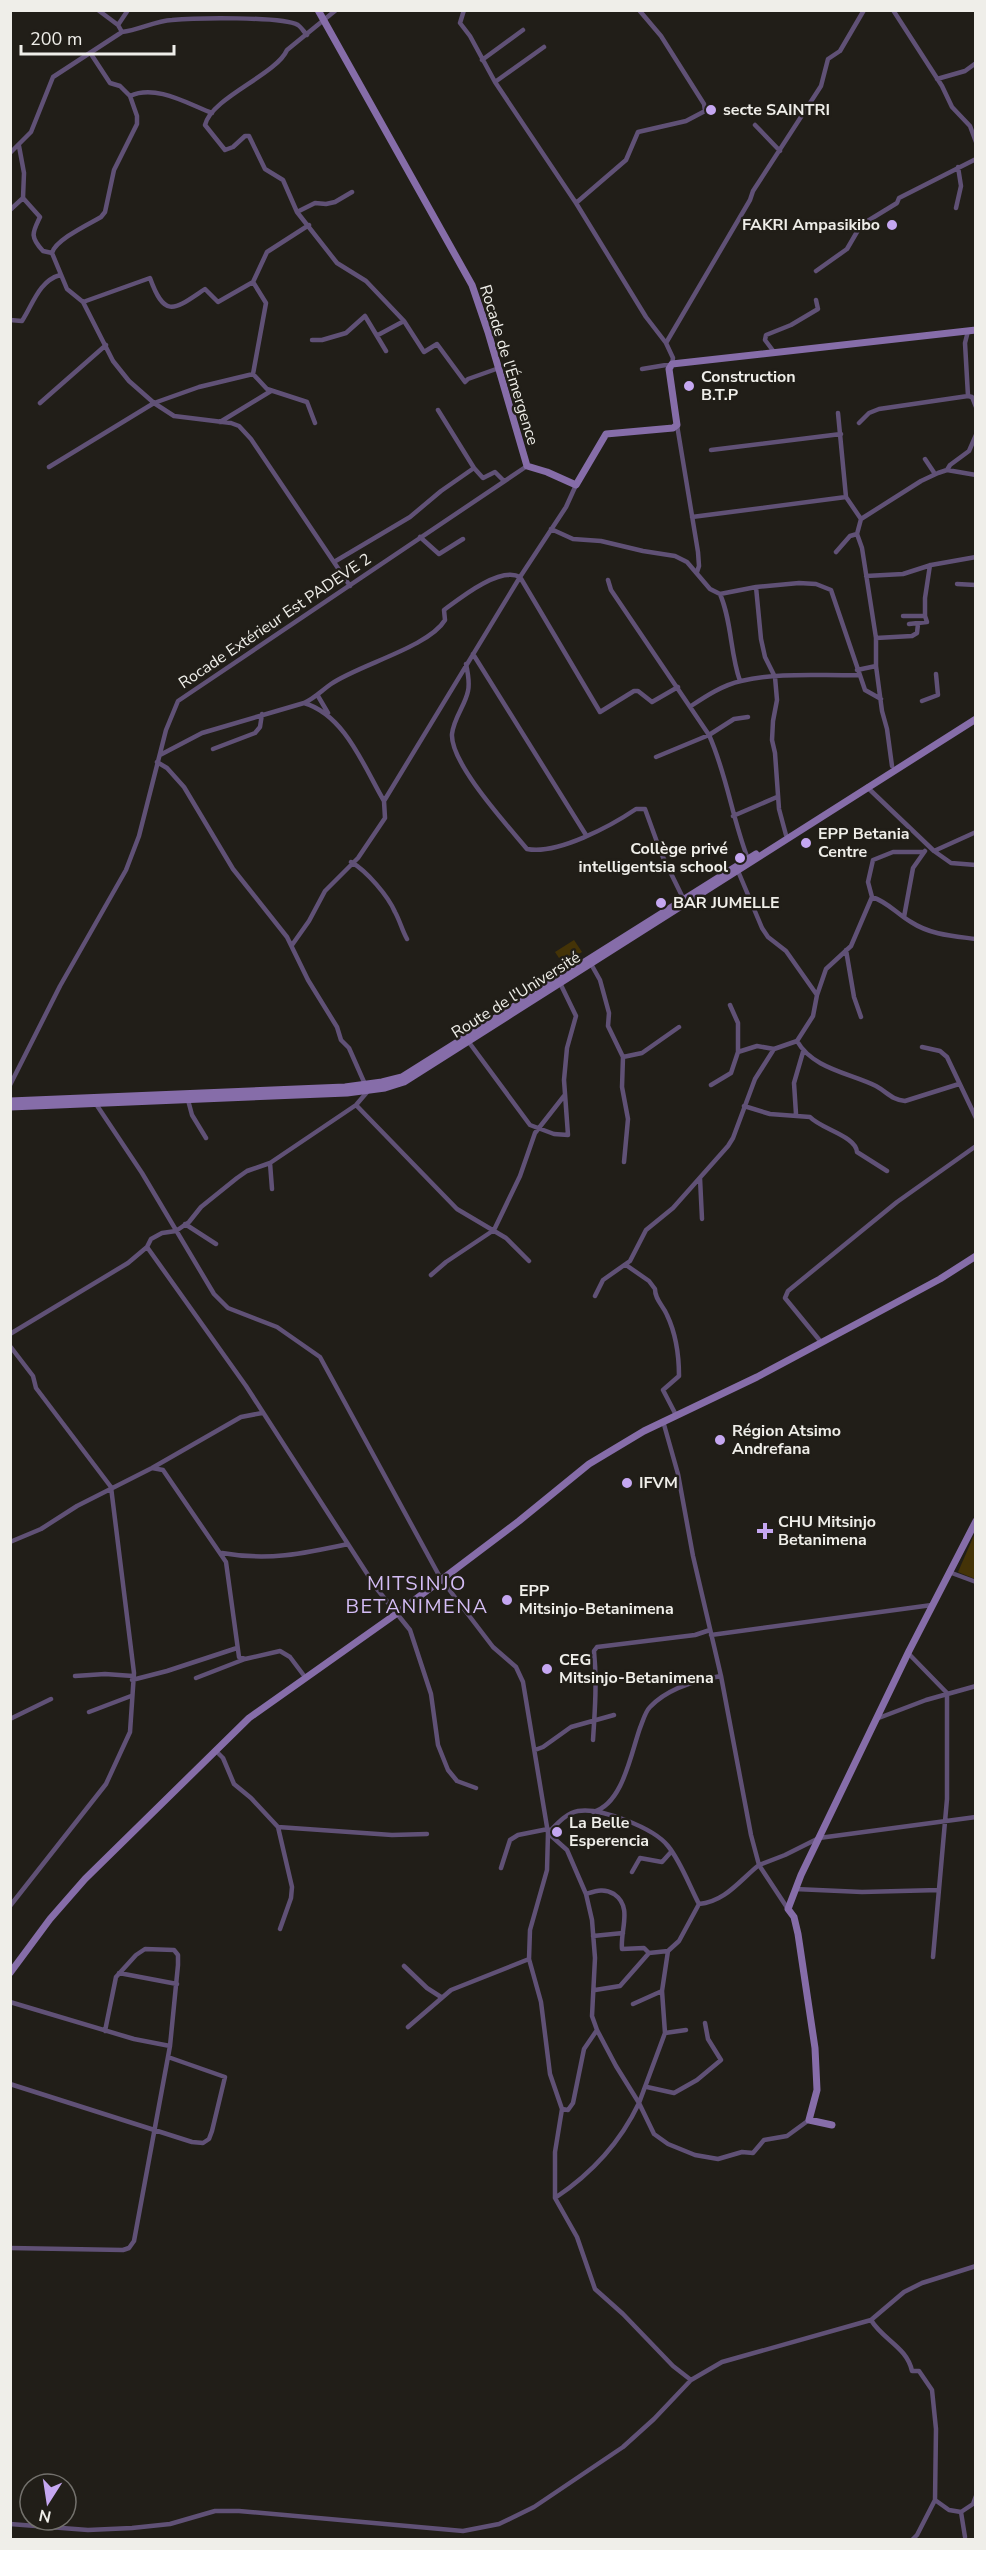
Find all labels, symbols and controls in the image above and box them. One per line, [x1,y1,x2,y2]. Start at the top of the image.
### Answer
scale bar [21,18,174,56]
text: 200 m [30,27,82,51]
place label: secte SAINTRI [723,99,830,121]
marker: secte SAINTRI [704,103,718,117]
place label: FAKRI Ampasikibo [742,214,880,236]
marker: FAKRI Ampasikibo [885,218,899,232]
street label: Rocade de l'Émergence [474,282,544,448]
place label: Construction B.T.P [701,366,796,406]
marker: Construction B.T.P [682,379,696,393]
street label: Rocade Extérieur Est PADEVE 2 [174,548,376,694]
place label: EPP Betania Centre [818,823,909,863]
marker: EPP Betania Centre [799,836,813,850]
place label: Collège privé intelligentsia school [578,838,728,878]
marker: Collège privé intelligentsia school [733,851,747,865]
place label: BAR JUMELLE [673,892,780,914]
marker: BAR JUMELLE [654,896,668,910]
street label: Route de l'Université [447,946,585,1044]
place label: Région Atsimo Andrefana [732,1420,841,1460]
marker: Région Atsimo Andrefana [713,1433,727,1447]
place label: IFVM [639,1472,678,1494]
marker: IFVM [620,1476,634,1490]
place label: CHU Mitsinjo Betanimena [778,1511,876,1551]
marker: CHU Mitsinjo Betanimena [756,1522,774,1540]
district label: MITSINJO BETANIMENA [345,1570,489,1620]
place label: EPP Mitsinjo-Betanimena [519,1580,674,1620]
marker: EPP Mitsinjo-Betanimena [500,1593,514,1607]
place label: CEG Mitsinjo-Betanimena [559,1649,714,1689]
marker: CEG Mitsinjo-Betanimena [540,1662,554,1676]
place label: La Belle Esperencia [569,1812,649,1852]
marker: La Belle Esperencia [550,1825,564,1839]
north arrow [18,2472,78,2532]
text: N [37,2504,53,2528]

